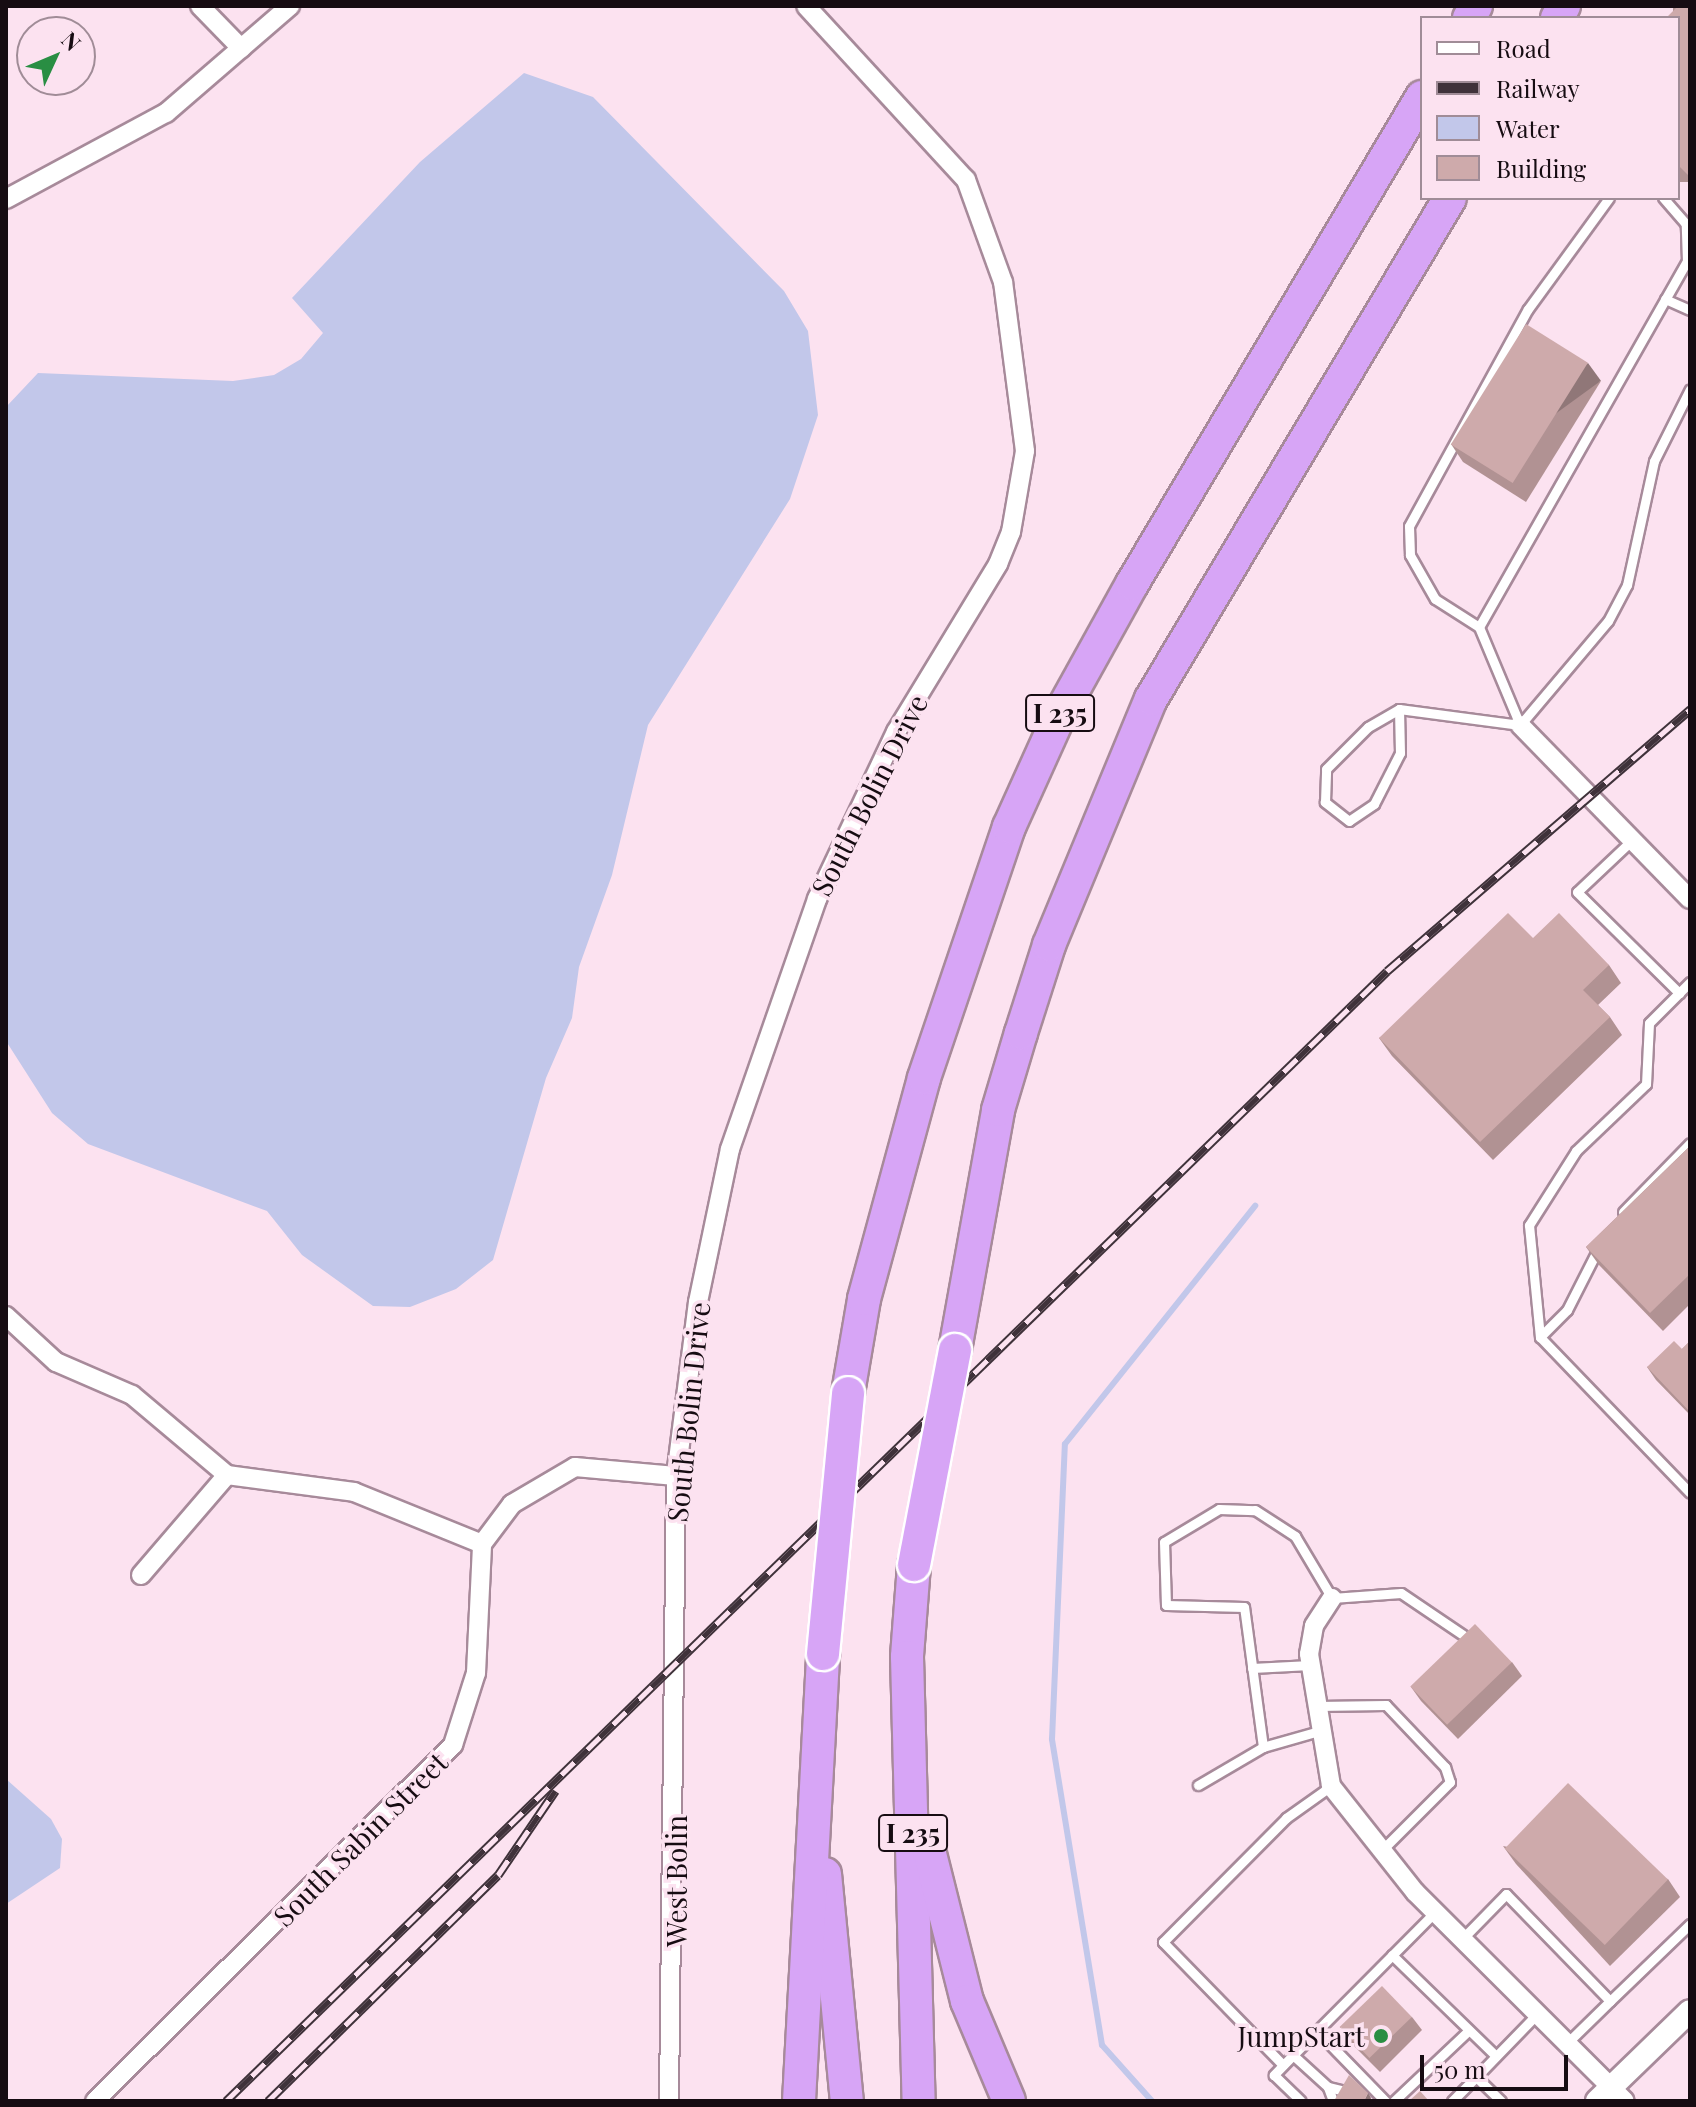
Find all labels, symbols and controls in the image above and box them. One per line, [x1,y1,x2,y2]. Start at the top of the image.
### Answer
north arrow [16,16,96,96]
legend [1420,16,1680,200]
text: N [56,25,88,57]
text: Road [1496,32,1551,64]
text: Railway [1496,72,1580,104]
text: Water [1496,112,1560,144]
text: Building [1496,152,1586,184]
street label: South Bolin Drive [804,689,934,901]
road number: I 235 [1024,691,1096,735]
street label: South Bolin Drive [660,1300,716,1524]
street label: South Sabin Street [266,1745,454,1933]
road number: I 235 [877,1811,949,1855]
street label: West Bolin [659,1815,693,1947]
place label: JumpStart [1238,2019,1365,2053]
marker: JumpStart [1372,2027,1390,2045]
scale bar [1424,2039,1572,2089]
text: 50 m [1434,2053,1486,2085]

